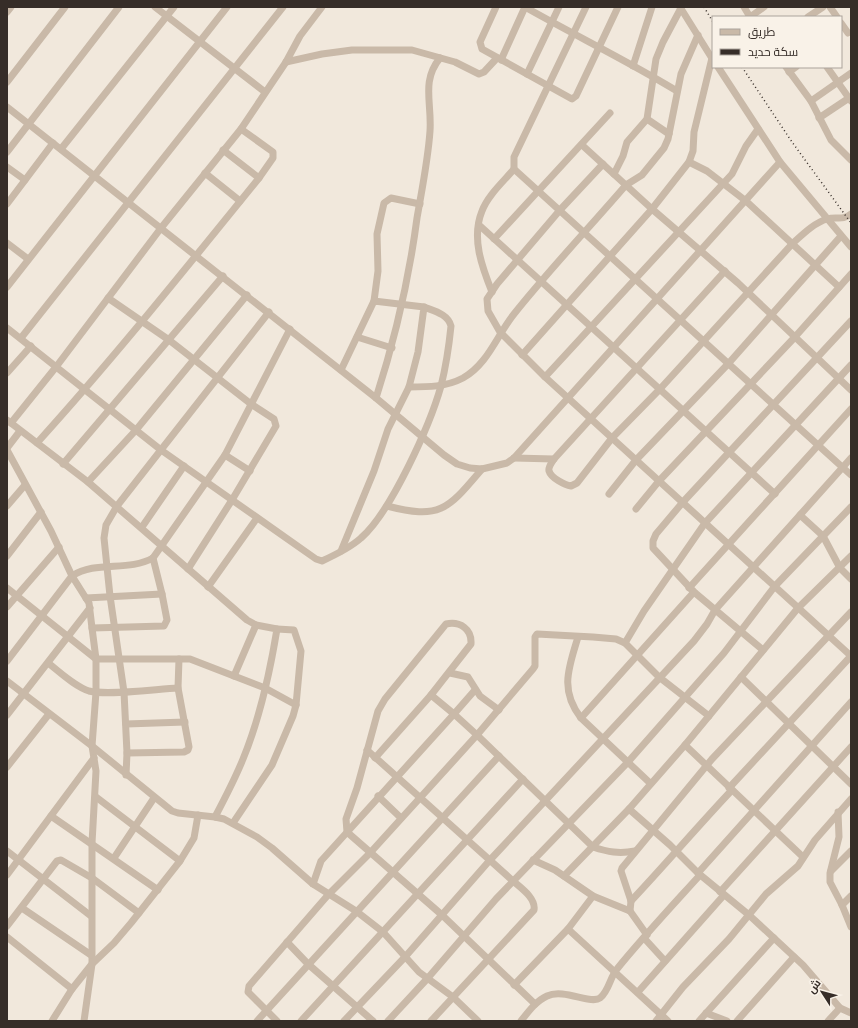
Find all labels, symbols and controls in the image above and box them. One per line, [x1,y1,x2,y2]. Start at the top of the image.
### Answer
legend [712,16,842,68]
text: طريق [748,25,776,39]
text: سكة حديد [748,45,798,59]
north arrow [802,972,842,1012]
text: ش [805,977,824,996]

